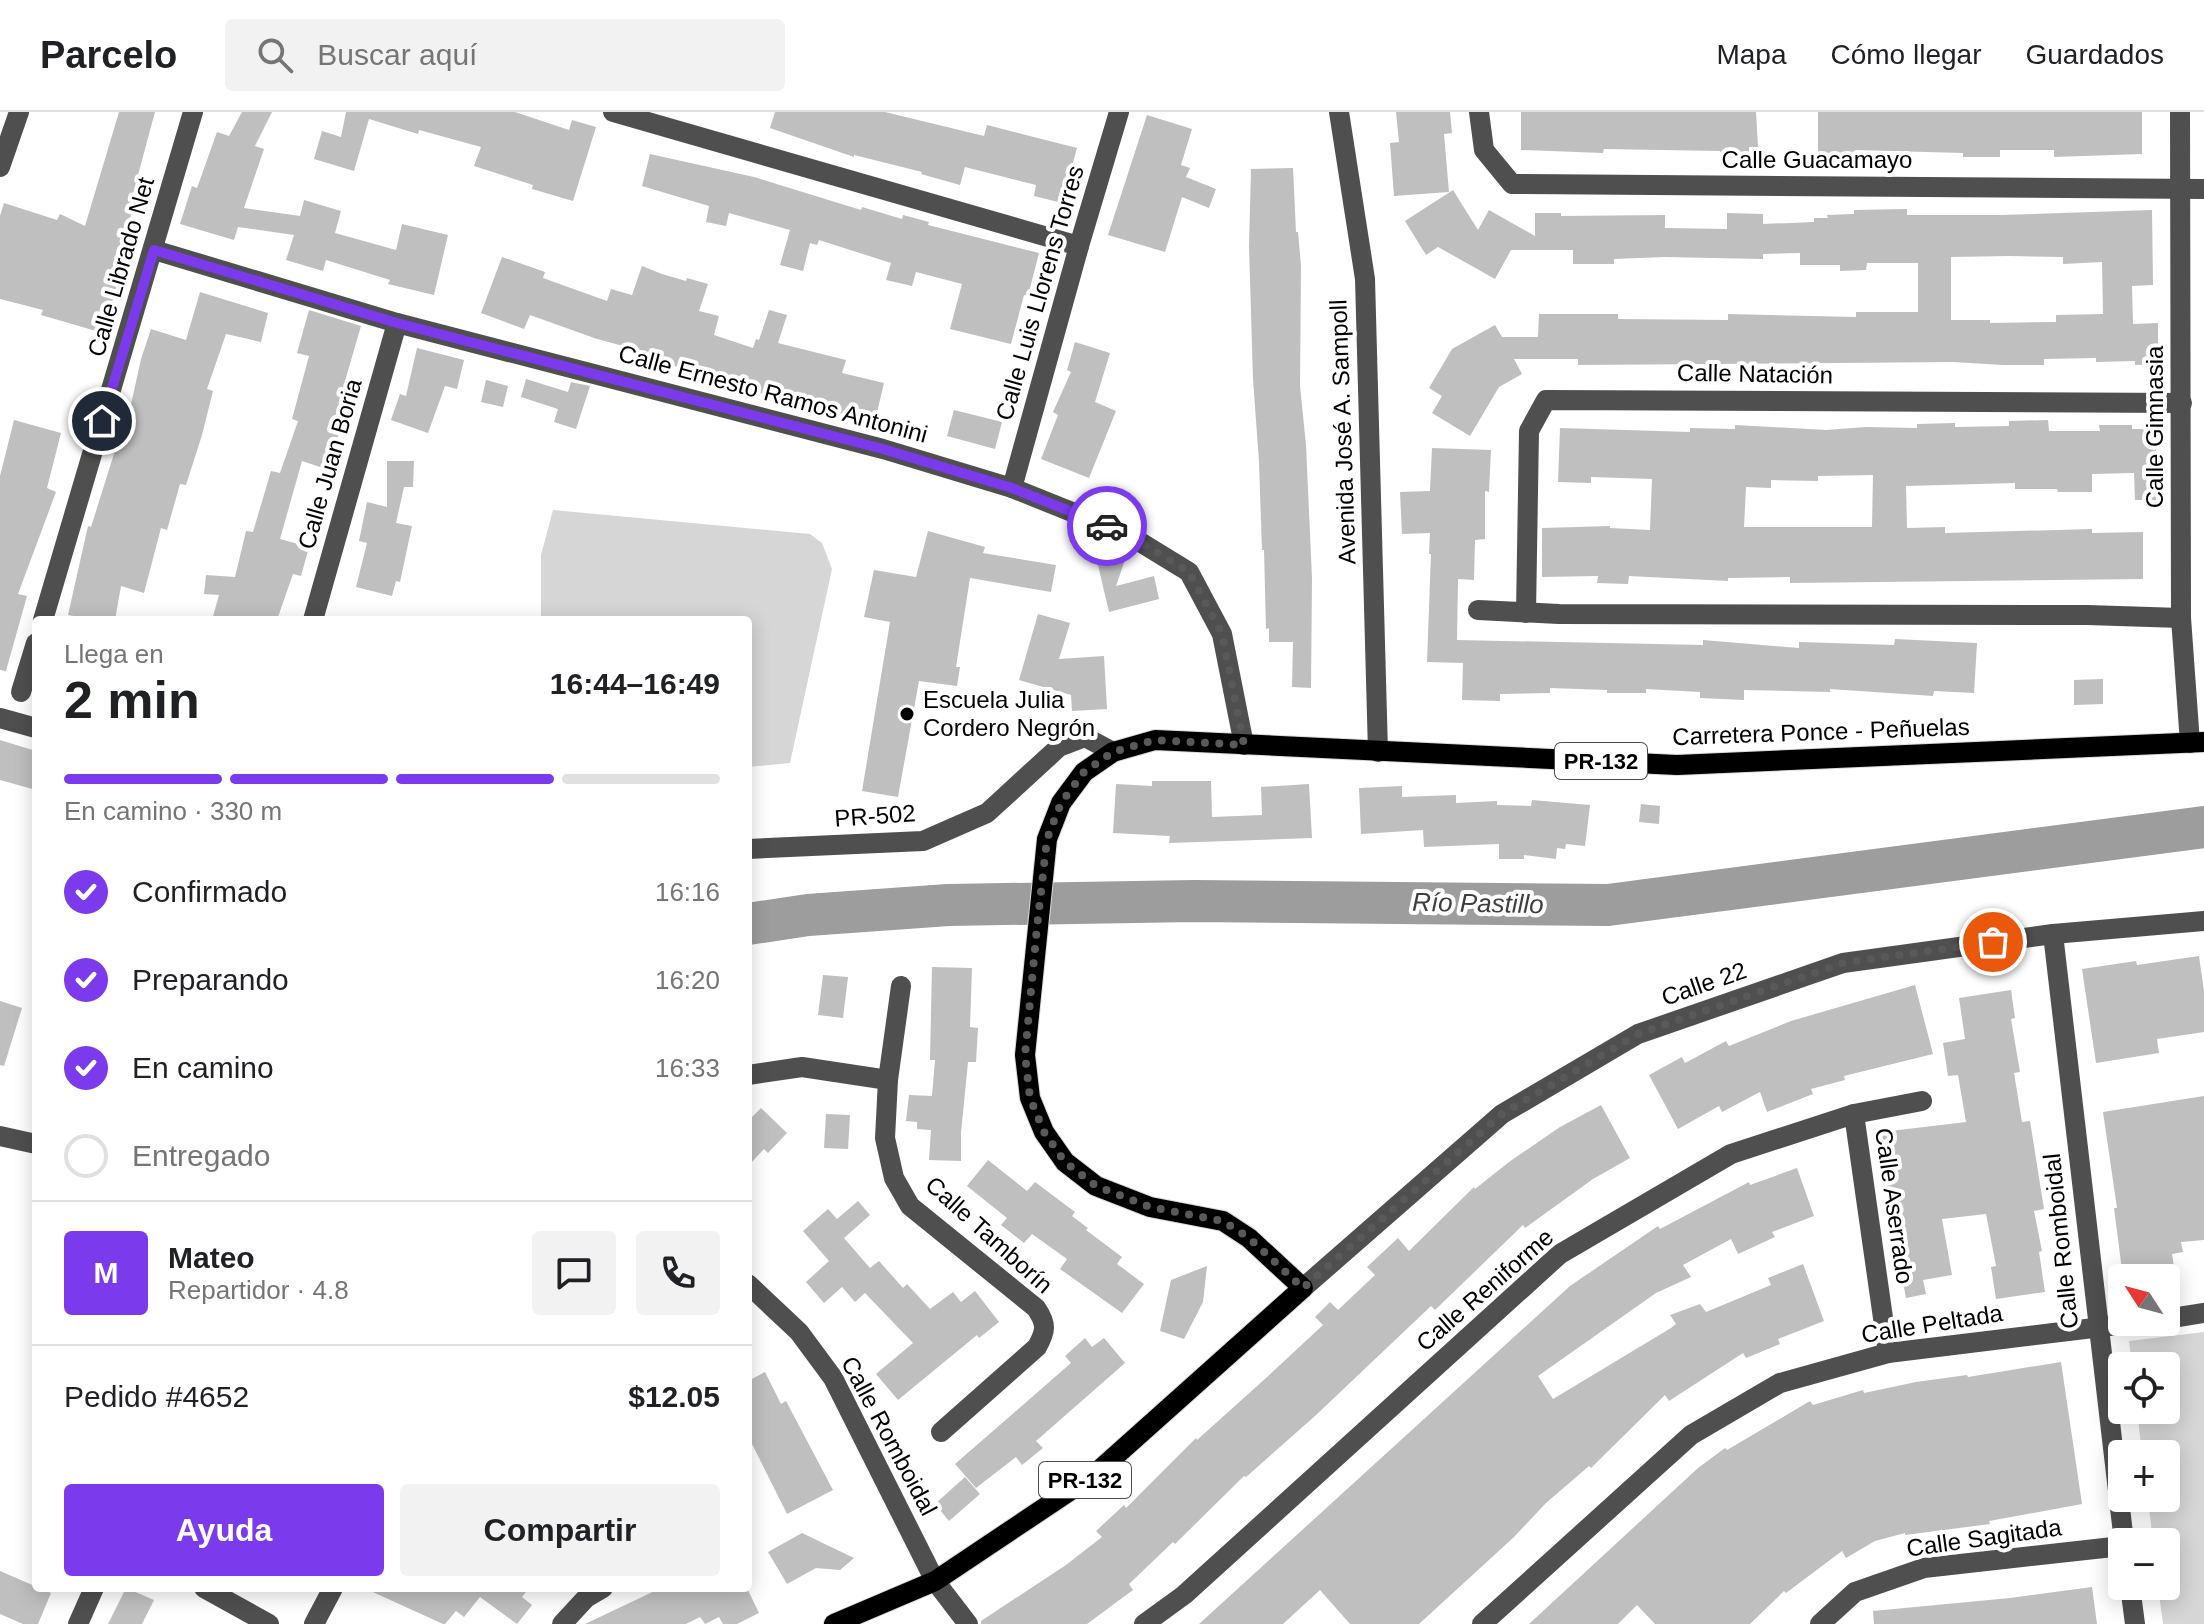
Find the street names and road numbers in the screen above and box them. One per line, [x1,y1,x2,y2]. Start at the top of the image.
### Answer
street label: Calle Guacamayo [1722,146,1912,173]
street label: Calle Luis Llorens Torres [990,162,1089,423]
street label: Calle Librado Net [82,174,159,360]
street label: Avenida José A. Sampoll [1324,299,1361,565]
street label: Calle Ernesto Ramos Antonini [616,339,931,448]
street label: Calle Gimnasia [2141,345,2168,508]
street label: Calle Natación [1677,359,1833,388]
street label: Calle Juan Boria [292,375,367,552]
street label: Carretera Ponce - Peñuelas [1672,713,1970,750]
road number: PR-132 [1555,743,1647,779]
street label: PR-502 [833,799,916,832]
street label: Calle 22 [1658,956,1750,1011]
street label: Calle Aserrado [1870,1126,1919,1286]
street label: Calle Romboidal [2038,1152,2083,1330]
street label: Calle Tamborín [920,1171,1058,1299]
street label: Calle Reniforme [1411,1223,1558,1356]
street label: Calle Peltada [1859,1299,2005,1348]
street label: Calle Romboidal [836,1352,943,1520]
road number: PR-132 [1039,1462,1131,1498]
street label: Calle Sagitada [1905,1513,2064,1562]

